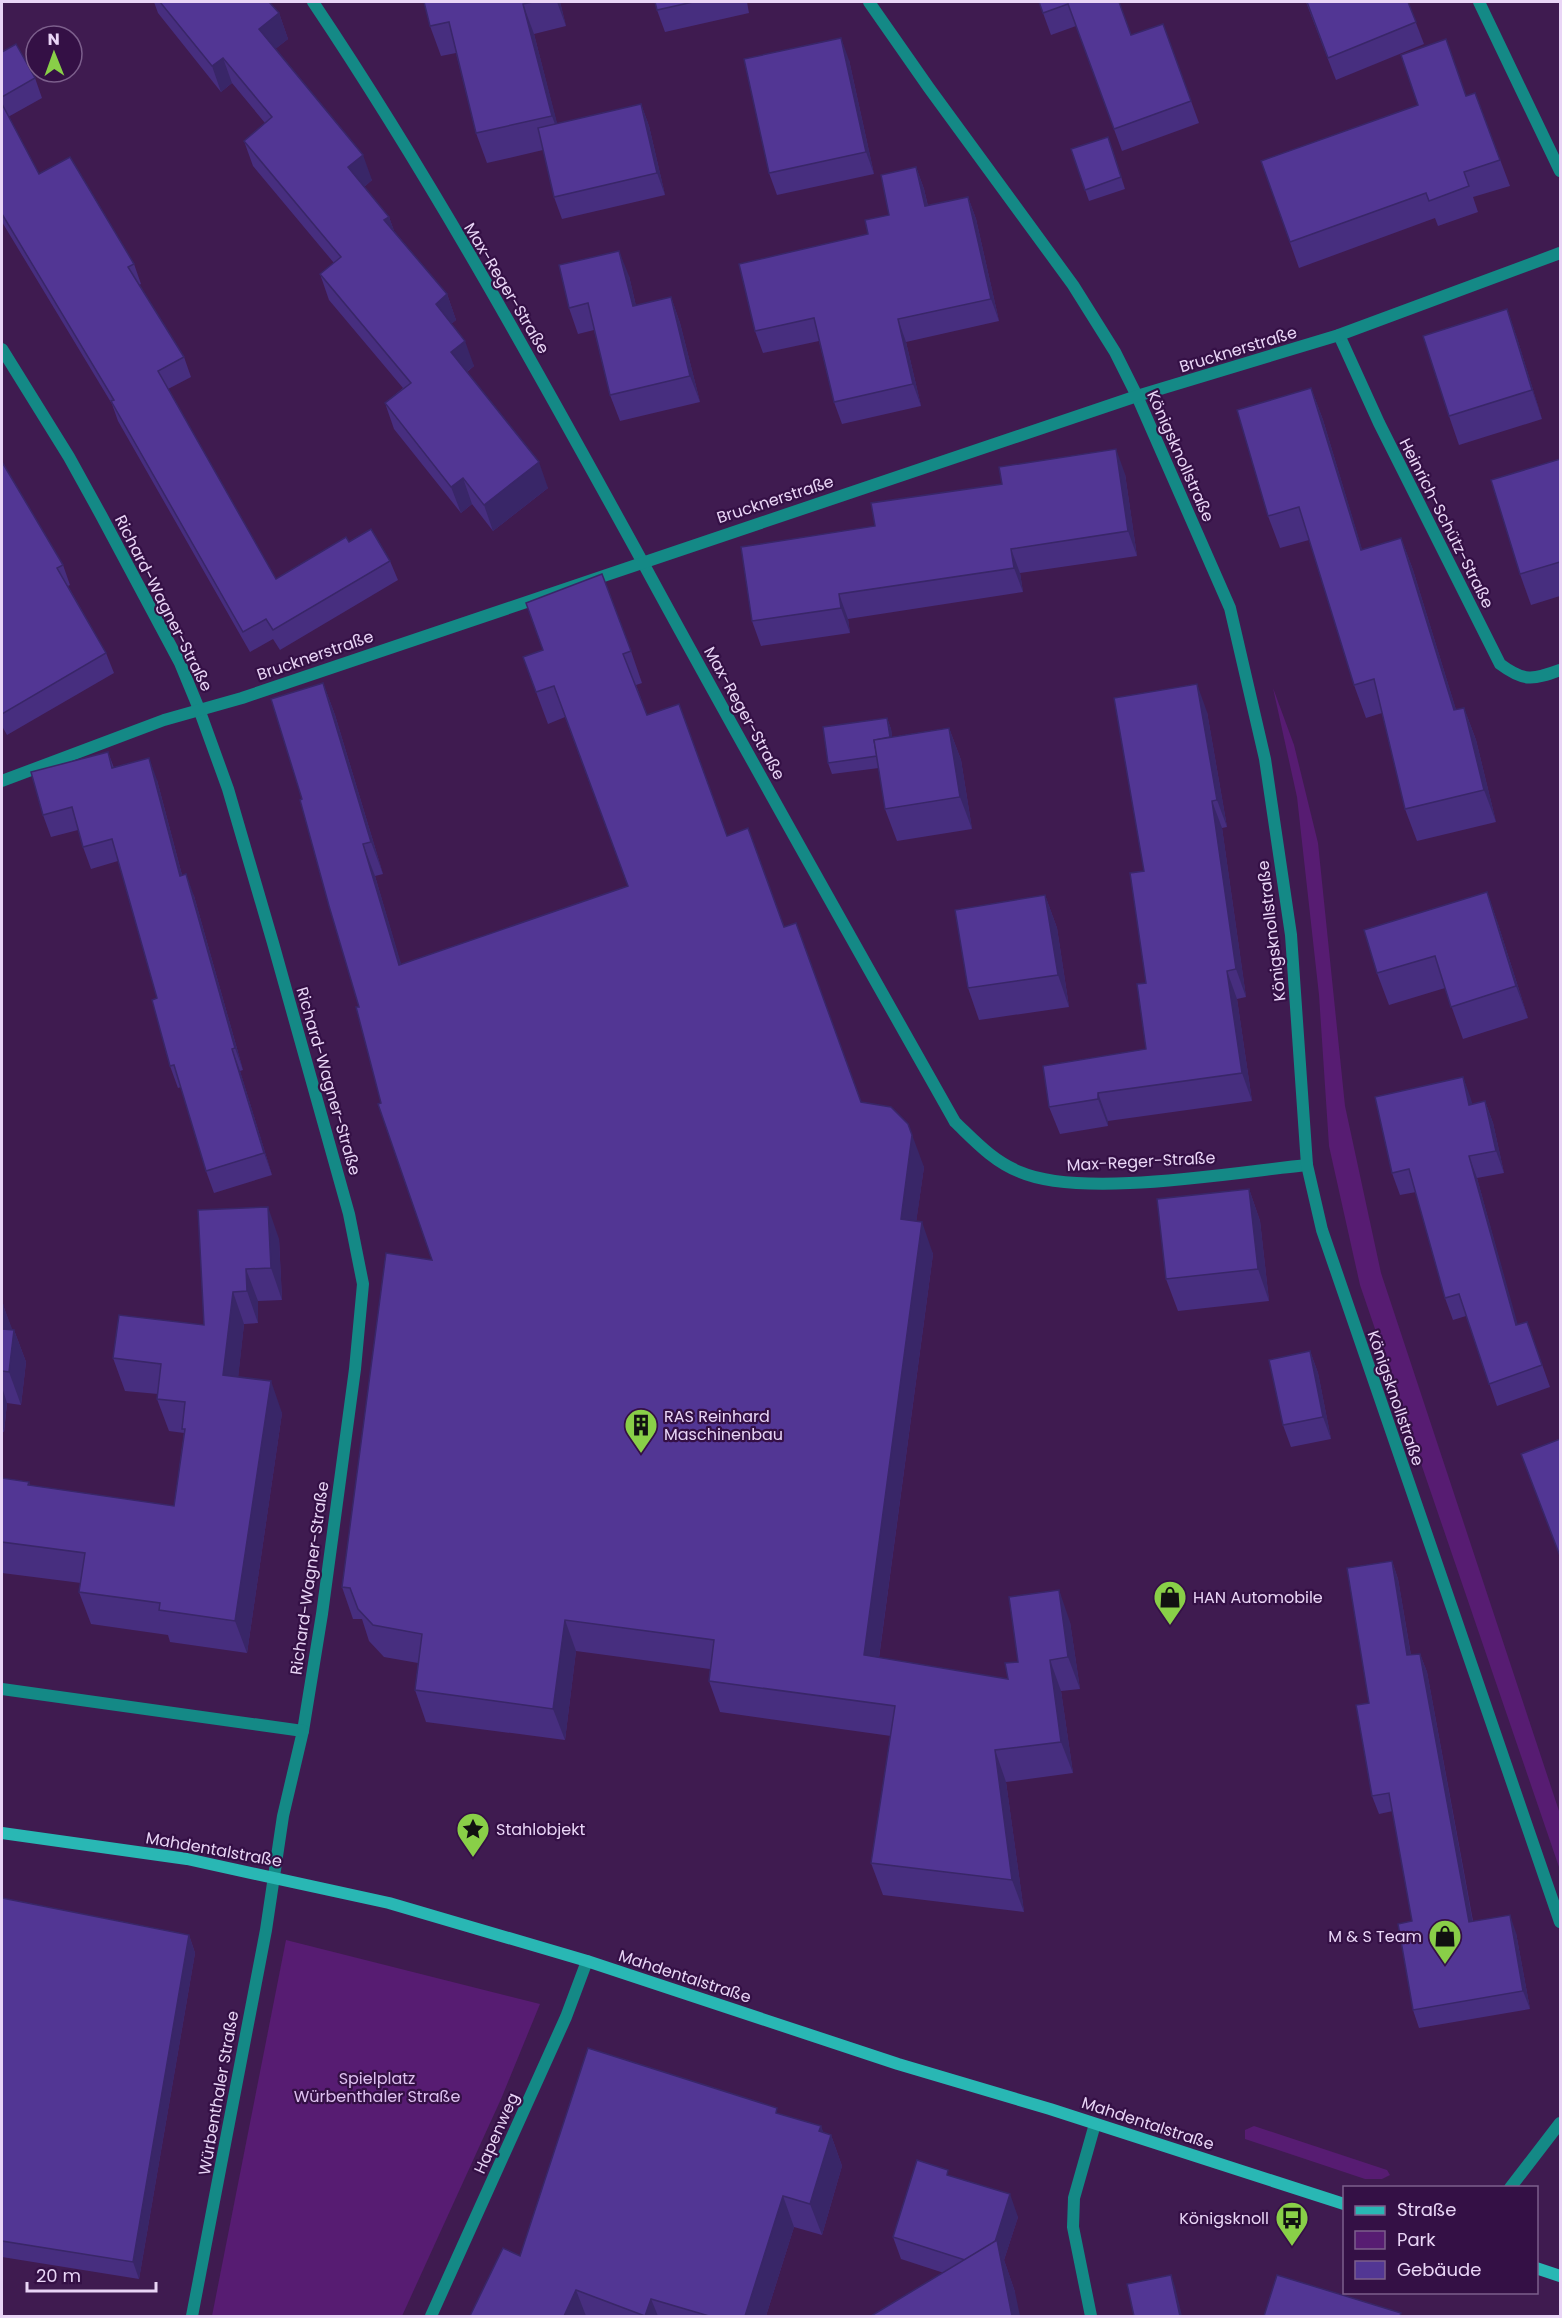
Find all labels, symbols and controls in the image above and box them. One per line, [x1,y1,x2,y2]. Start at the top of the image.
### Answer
north arrow [24,24,84,84]
text: N [48,28,60,51]
street label: Max-Reger-Straße [458,218,555,358]
street label: Brucknerstraße [1177,321,1300,378]
street label: Königsknollstraße [1141,387,1220,526]
street label: Heinrich-Schütz-Straße [1394,434,1500,612]
street label: Brucknerstraße [714,470,837,529]
street label: Richard-Wagner-Straße [109,511,218,695]
street label: Brucknerstraße [254,625,377,686]
street label: Max-Reger-Straße [698,642,791,784]
street label: Königsknollstraße [1251,859,1292,1003]
street label: Richard-Wagner-Straße [291,984,366,1178]
street label: Max-Reger-Straße [1066,1146,1216,1177]
street label: Königsknollstraße [1362,1328,1429,1469]
place label: RAS Reinhard Maschinenbau [664,1405,783,1446]
building icon: RAS Reinhard Maschinenbau [623,1407,659,1454]
street label: Richard-Wagner-Straße [285,1480,334,1676]
shop icon: HAN Automobile [1152,1579,1188,1626]
place label: HAN Automobile [1193,1586,1323,1609]
place icon: Stahlobjekt [455,1811,491,1858]
place label: Stahlobjekt [496,1818,585,1841]
street label: Mahdentalstraße [144,1826,284,1873]
shop icon: M & S Team [1427,1918,1463,1965]
place label: M & S Team [1328,1925,1422,1948]
street label: Mahdentalstraße [616,1944,754,2009]
street label: Würbenthaler Straße [193,2009,244,2177]
park label: Spielplatz Würbenthaler Straße [294,2067,460,2108]
street label: Hapenweg [468,2089,525,2177]
street label: Mahdentalstraße [1079,2091,1217,2156]
legend [1343,2186,1538,2294]
text: Straße [1397,2197,1456,2222]
bus stop icon: Königsknoll [1274,2200,1310,2247]
place label: Königsknoll [1179,2207,1269,2230]
text: Park [1397,2227,1436,2252]
scale bar [27,2255,156,2293]
text: Gebäude [1397,2257,1481,2282]
text: 20 m [36,2263,81,2288]

